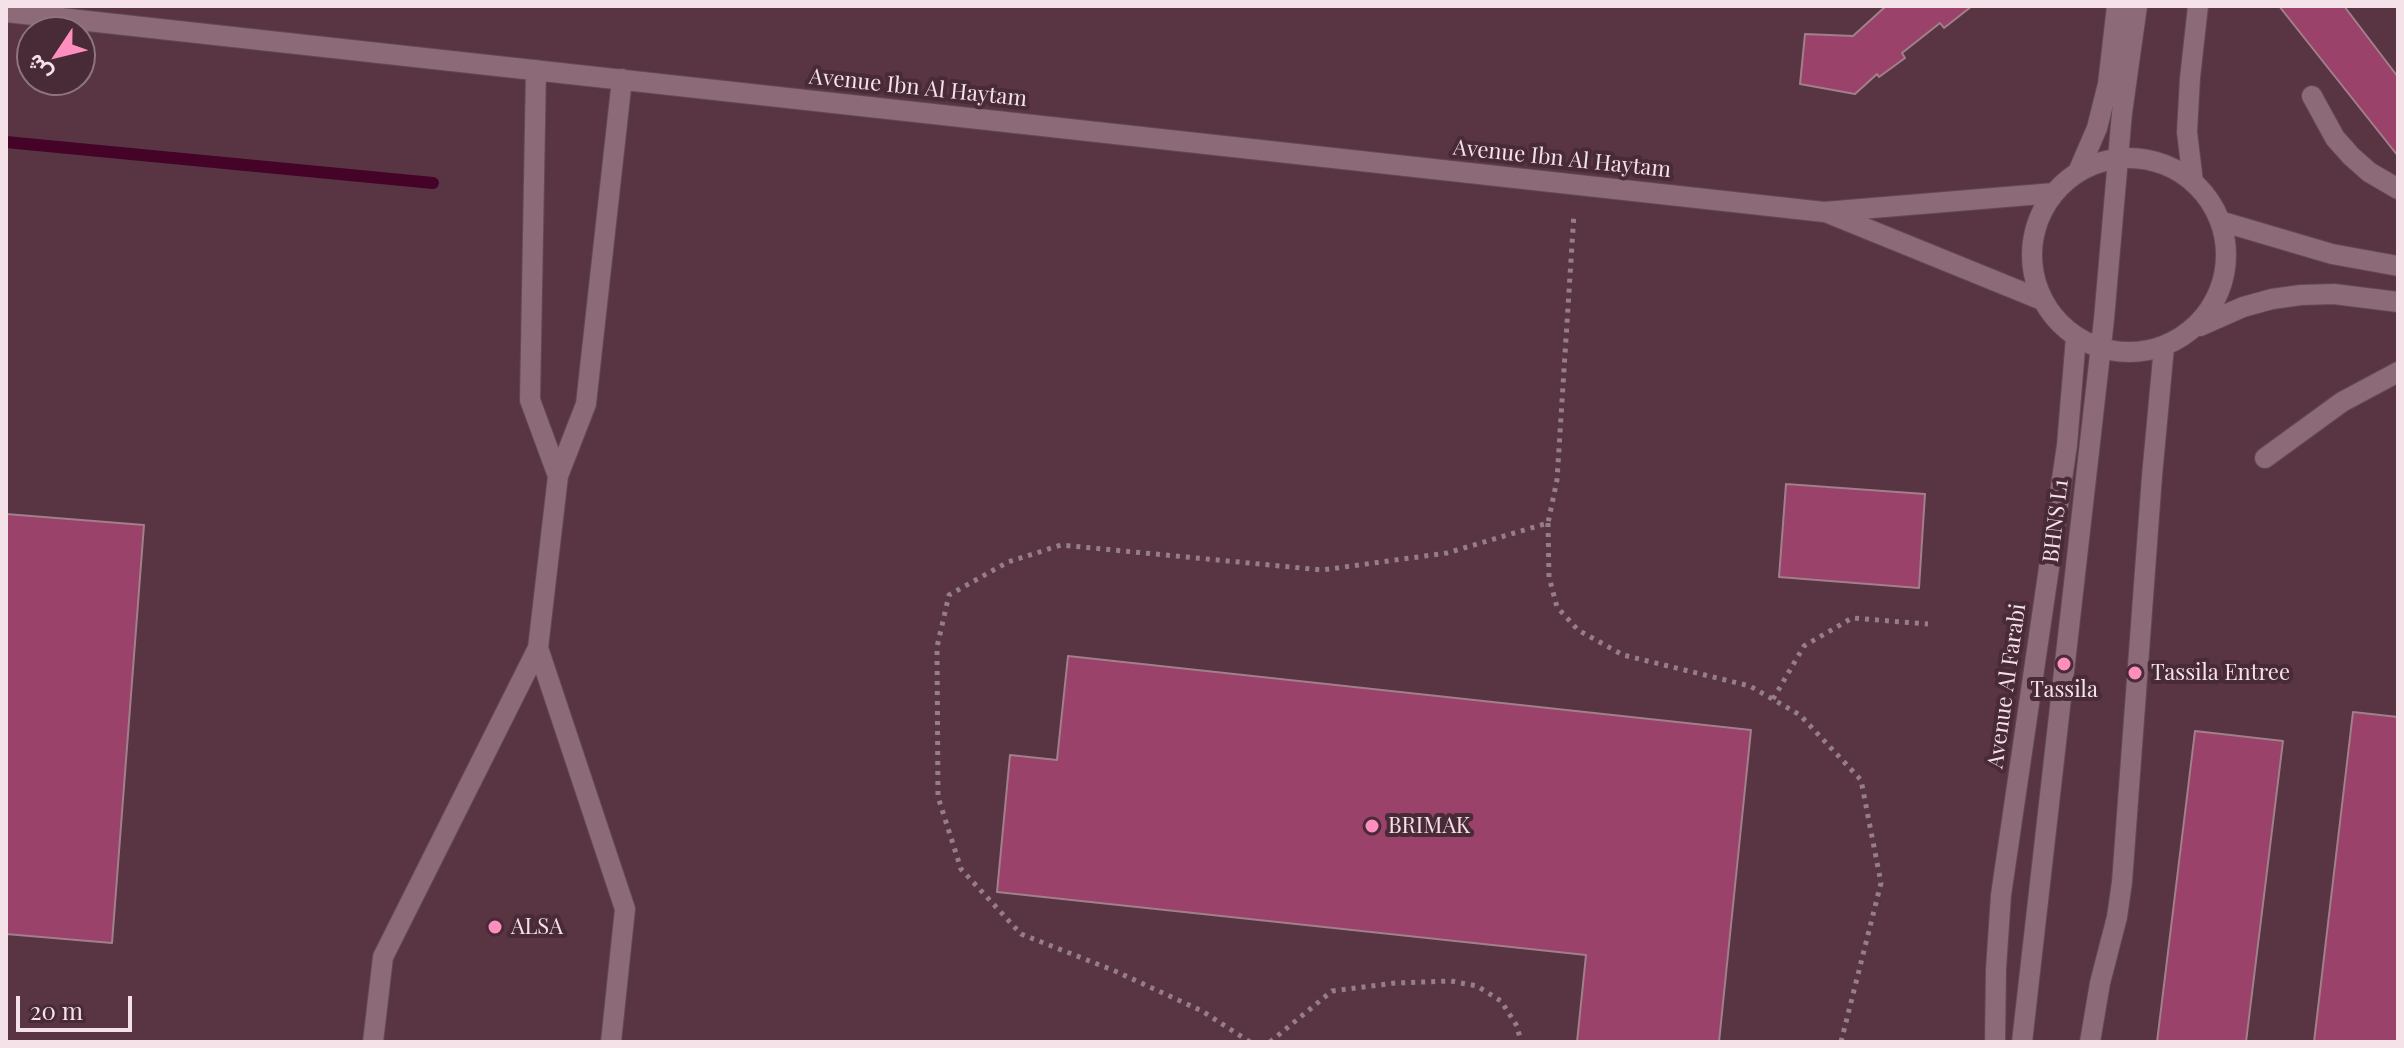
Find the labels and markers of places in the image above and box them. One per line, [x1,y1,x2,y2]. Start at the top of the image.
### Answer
marker: Tassila [2055,655,2073,673]
place label: Tassila Entree [2151,660,2290,686]
marker: Tassila Entree [2126,664,2144,682]
place label: Tassila [2030,677,2098,703]
place label: BRIMAK [1388,813,1470,839]
marker: BRIMAK [1363,817,1381,835]
place label: ALSA [511,914,563,940]
marker: ALSA [486,918,504,936]

